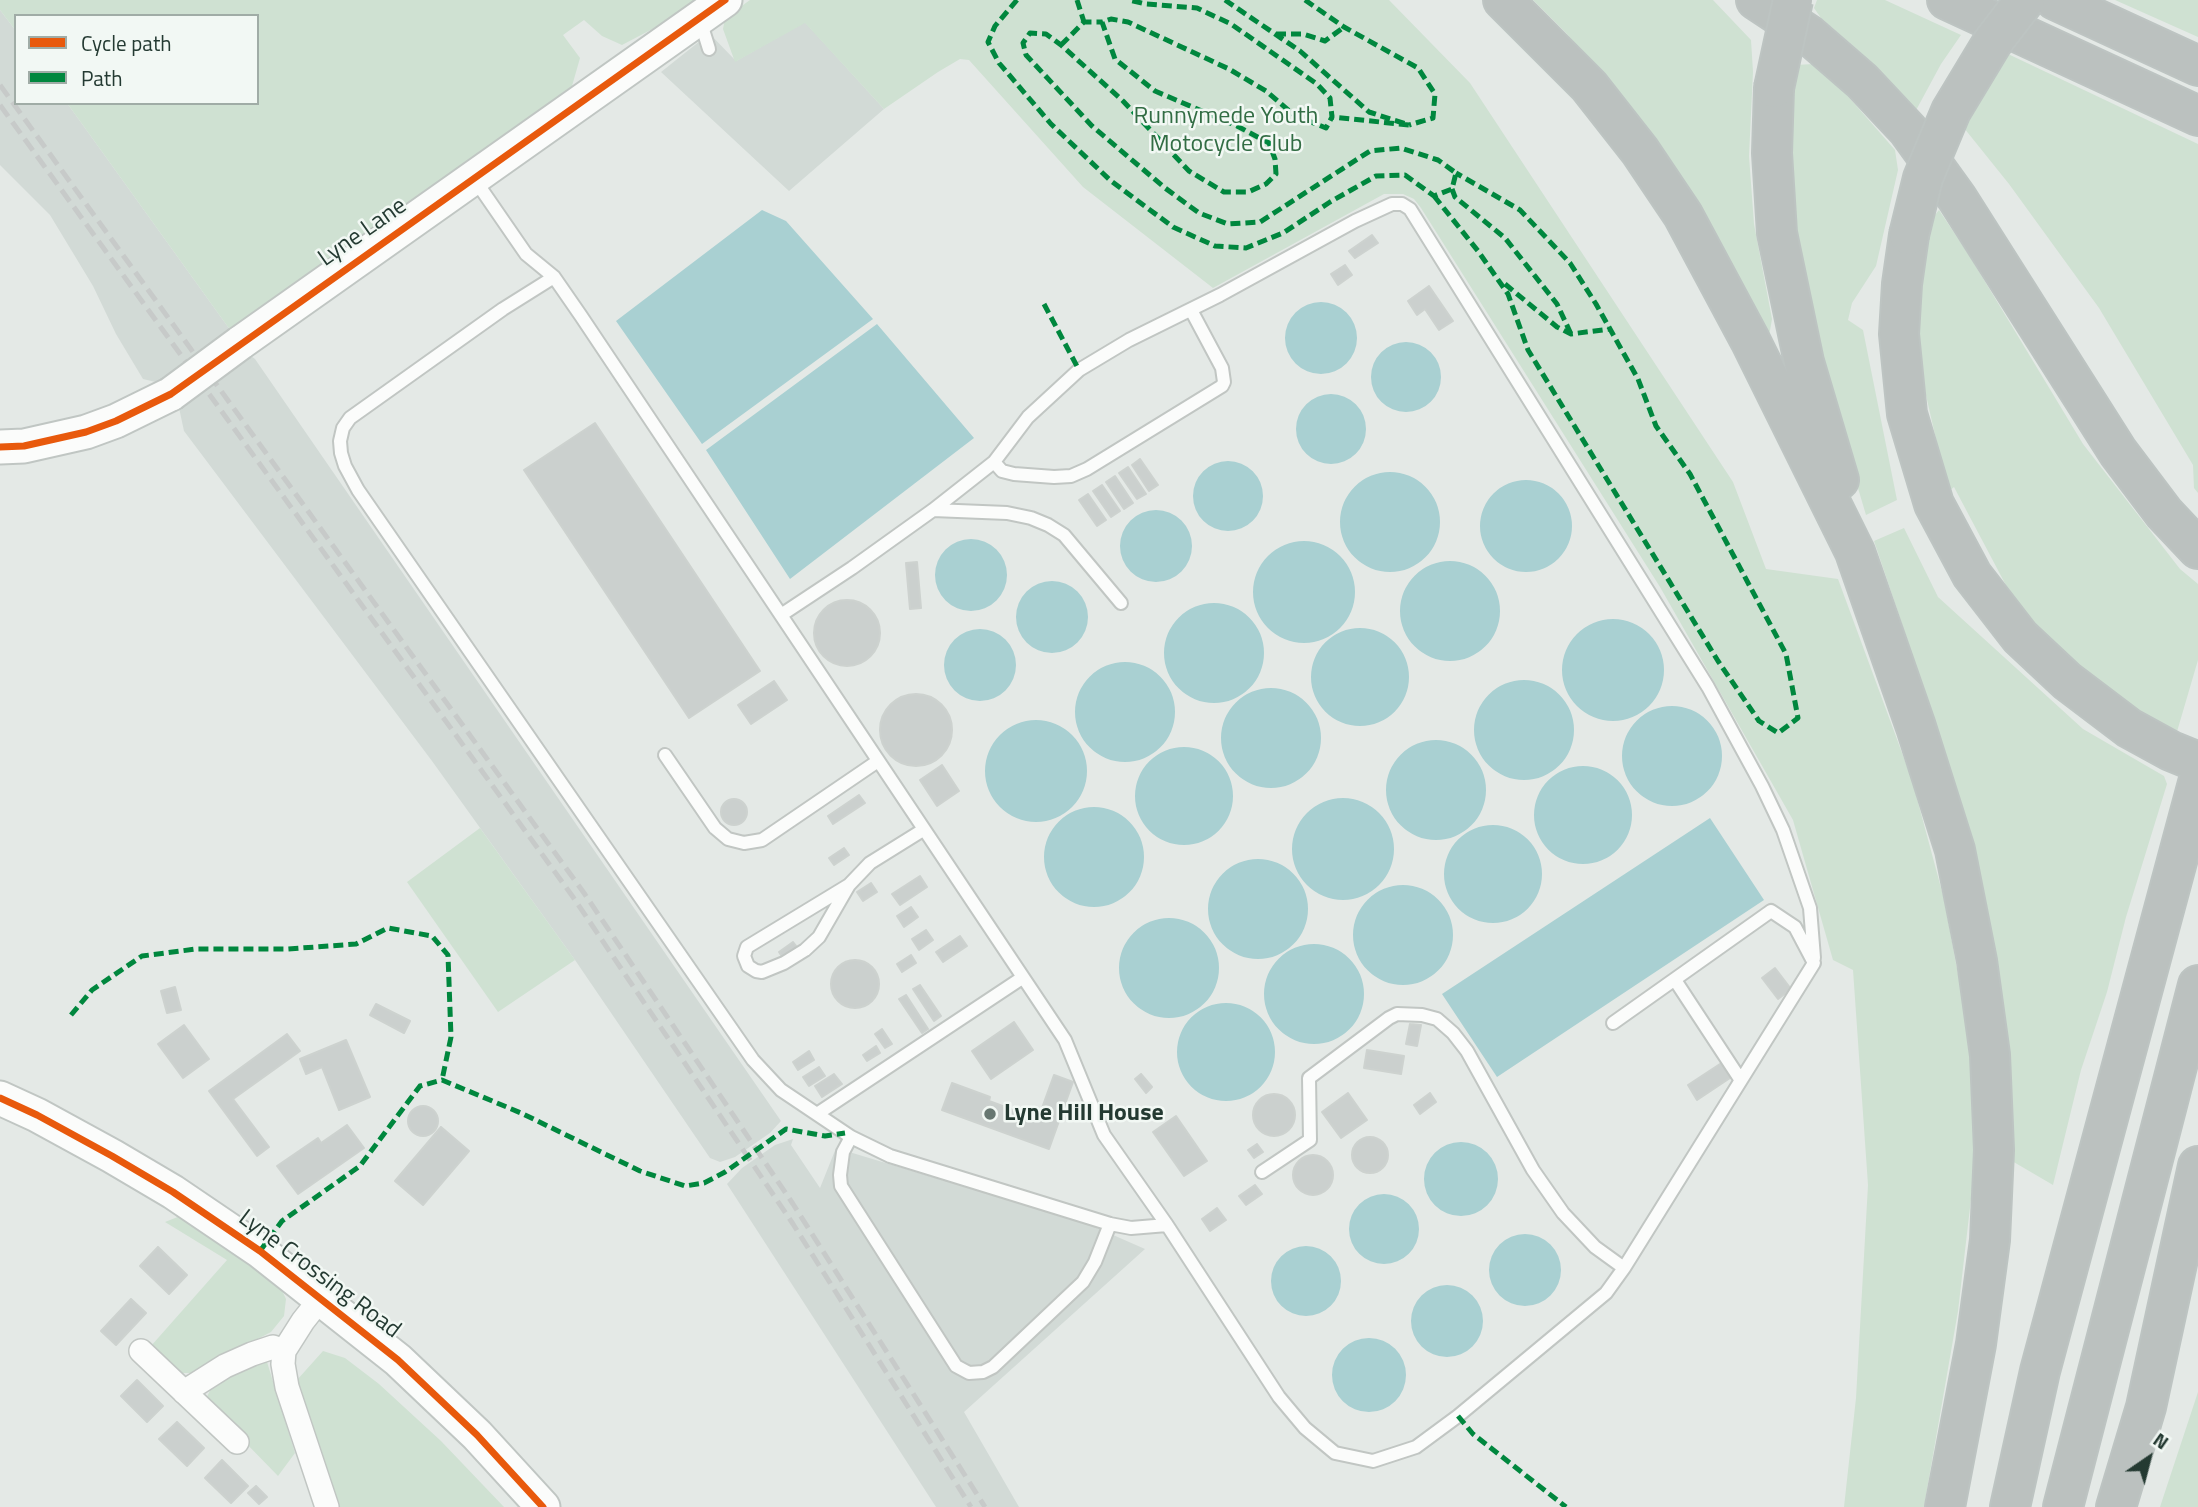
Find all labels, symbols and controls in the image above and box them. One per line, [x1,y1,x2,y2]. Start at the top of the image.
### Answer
legend [14,14,259,105]
text: Cycle path [81,27,172,59]
text: Path [81,62,123,94]
park label: Runnymede Youth Motocycle Club [1134,103,1318,159]
street label: Lyne Lane [313,192,413,274]
place label: Lyne Hill House [1004,1100,1164,1128]
marker: Lyne Hill House [982,1106,998,1122]
street label: Lyne Crossing Road [232,1205,406,1345]
north arrow [2114,1423,2184,1493]
text: N [2148,1425,2175,1456]

